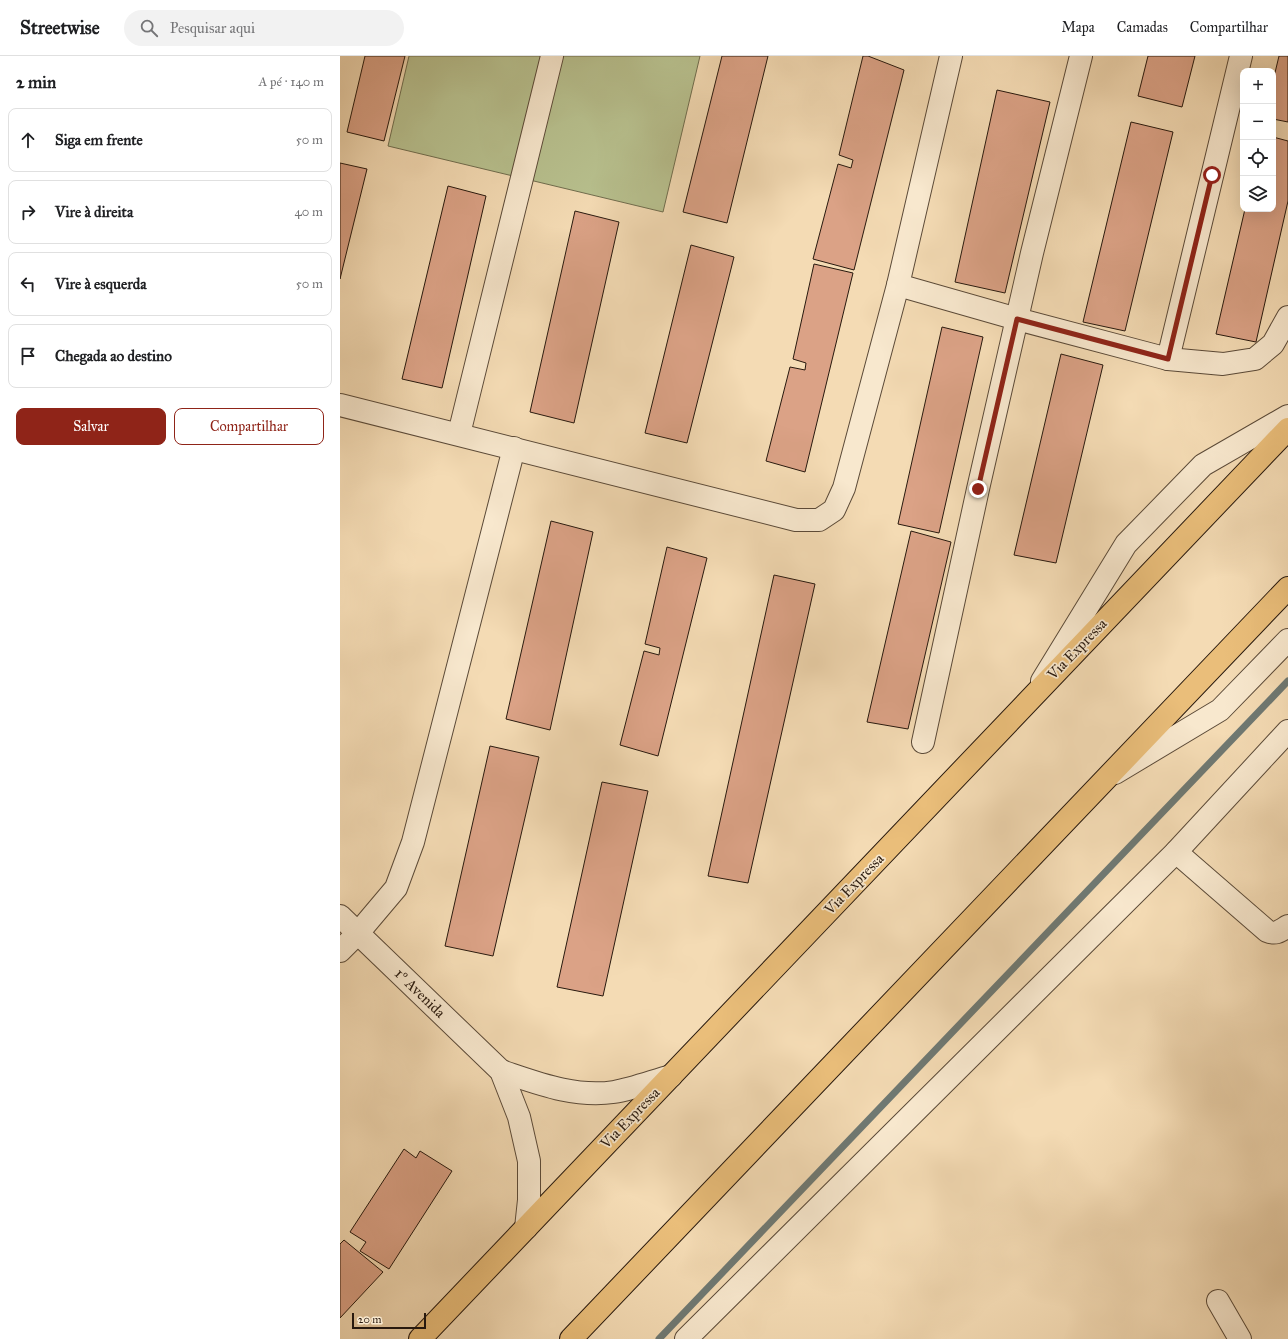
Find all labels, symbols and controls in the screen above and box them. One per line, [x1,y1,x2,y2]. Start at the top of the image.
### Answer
search box [124,10,404,46]
text: Streetwise [20,16,100,39]
icon: search [138,17,160,39]
text: Pesquisar aqui [170,19,255,37]
text: Mapa [1061,19,1095,36]
text: Camadas [1117,19,1168,36]
text: Compartilhar [1190,19,1268,36]
map controls [1240,68,1276,212]
button: + [1240,68,1276,104]
text: 2 min [16,72,56,93]
text: A pé · 140 m [258,74,324,90]
button: − [1240,104,1276,140]
icon: ahead [17,129,39,151]
text: Siga em frente [55,131,143,149]
text: 50 m [296,132,323,148]
button: locate [1240,140,1276,176]
route start [1203,166,1221,184]
button: layers [1240,176,1276,212]
icon: right [17,201,39,223]
text: Vire à direita [55,203,133,221]
text: 40 m [294,204,323,220]
icon: left [17,273,39,295]
text: Vire à esquerda [55,275,147,293]
text: 50 m [296,276,323,292]
icon: arrive [17,345,39,367]
text: Chegada ao destino [55,347,172,365]
button: Salvar [16,408,166,445]
button: Compartilhar [174,408,324,445]
route end [969,480,987,498]
street label: Via Expressa [1043,614,1111,684]
street label: Via Expressa [820,849,888,919]
street label: 1º Avenida [391,964,450,1022]
street label: Via Expressa [596,1083,664,1153]
scale bar [352,1311,426,1330]
text: 20 m [358,1313,381,1326]

